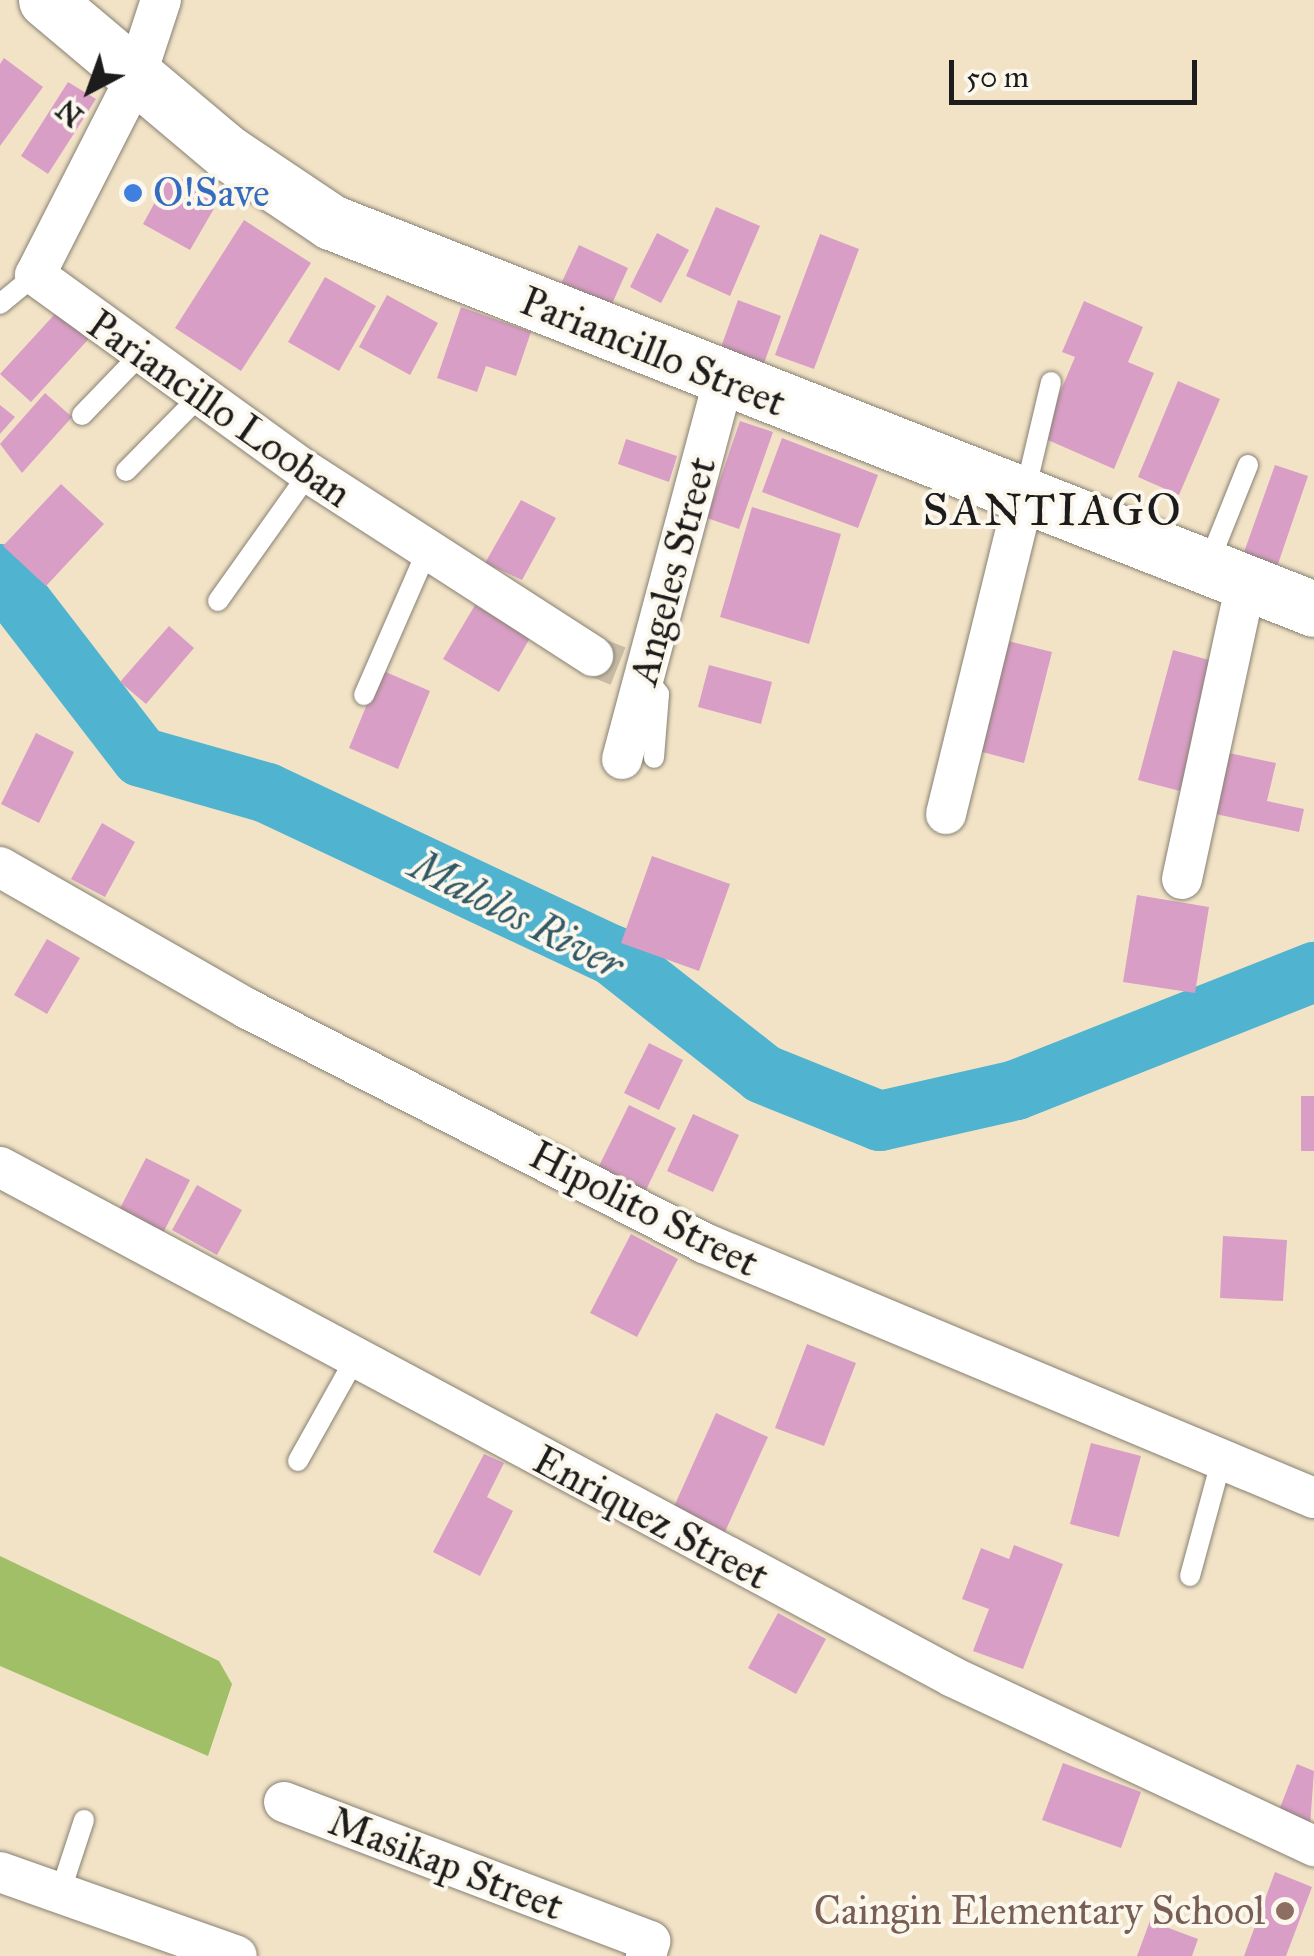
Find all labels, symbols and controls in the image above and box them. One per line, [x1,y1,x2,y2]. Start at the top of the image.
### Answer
north arrow [40,40,140,140]
scale bar [954,40,1202,102]
text: 50 m [966,59,1029,95]
text: N [50,92,90,134]
place label: O!Save [153,169,270,217]
marker: O!Save [122,182,144,204]
street label: Pariancillo Street [514,277,792,427]
street label: Pariancillo Looban [78,300,360,518]
street label: Angeles Street [620,452,726,690]
district label: SANTIAGO [923,483,1183,537]
water label: Malolos River [402,840,632,990]
street label: Hipolito Street [522,1131,766,1287]
street label: Enriquez Street [525,1436,777,1600]
street label: Masikap Street [322,1797,570,1931]
place label: Caingin Elementary School [814,1887,1265,1935]
marker: Caingin Elementary School [1274,1900,1296,1922]

